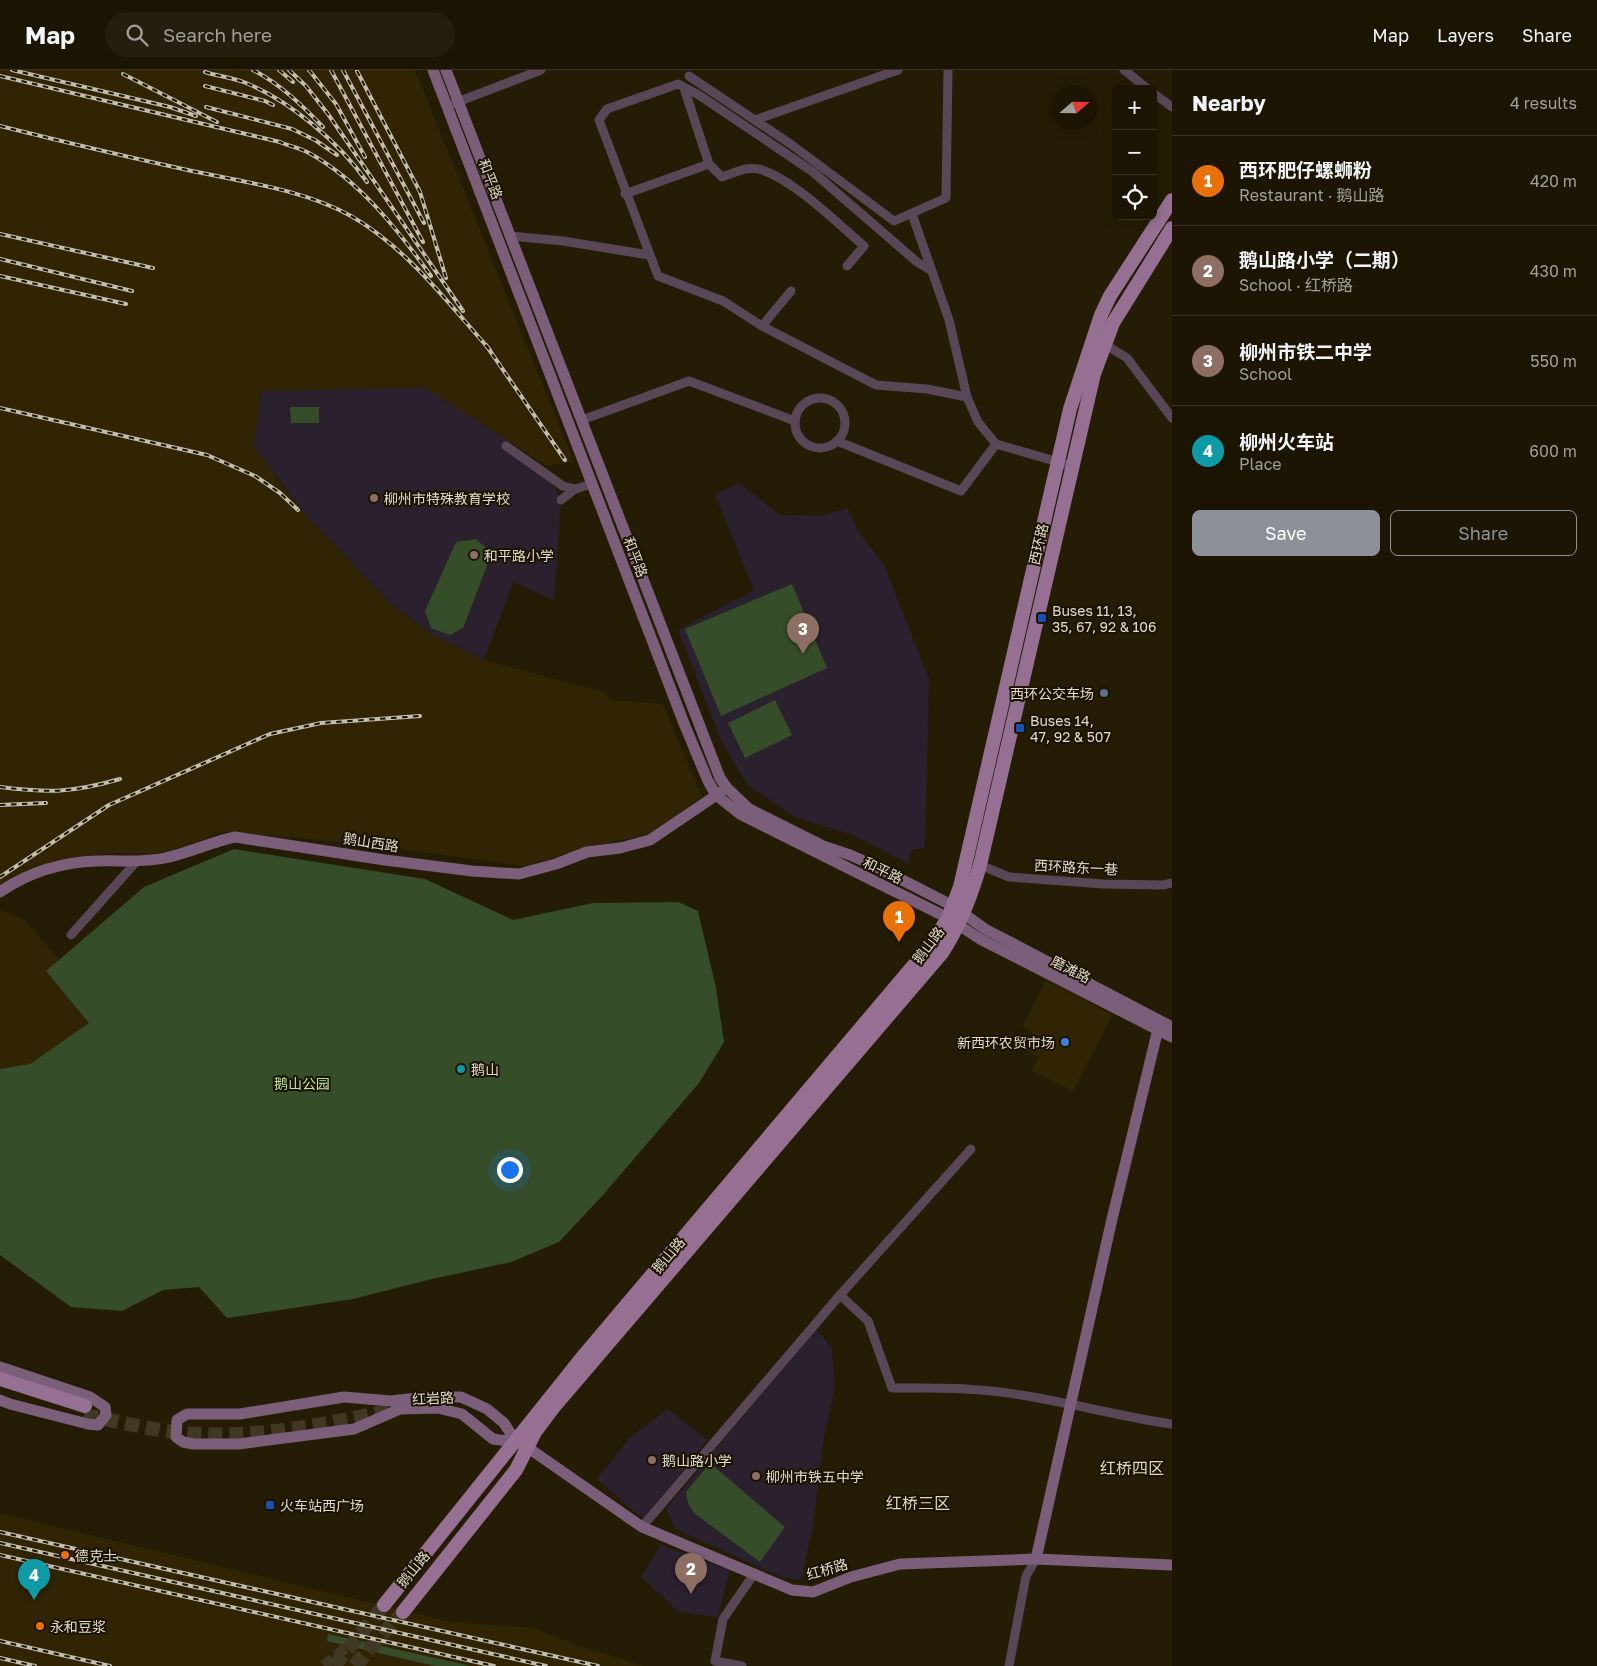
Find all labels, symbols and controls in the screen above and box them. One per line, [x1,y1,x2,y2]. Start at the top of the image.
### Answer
search box [105,12,455,57]
text: Map [25,20,75,49]
icon: search [123,21,151,49]
text: Search here [163,23,272,46]
text: Map [1372,24,1409,46]
text: Layers [1437,24,1494,46]
text: Share [1522,24,1572,46]
north arrow [1052,85,1097,130]
map controls [1112,85,1157,220]
button: + [1112,85,1157,130]
text: Nearby [1192,90,1266,116]
text: 4 results [1510,93,1577,113]
button: − [1112,130,1157,175]
street label: 和平路 [476,156,506,202]
text: 西环肥仔螺蛳粉 [1239,158,1372,181]
text: 1 [1204,171,1212,191]
text: 420 m [1530,171,1577,191]
button: locate [1112,175,1157,220]
text: Restaurant · 鹅山路 [1239,185,1385,205]
text: 鹅山路小学（二期） [1239,248,1410,271]
text: 2 [1203,261,1213,281]
text: 430 m [1530,261,1577,281]
text: School · 红桥路 [1239,275,1353,295]
text: 柳州市铁二中学 [1239,340,1372,363]
text: 3 [1203,351,1213,371]
text: 550 m [1530,351,1577,371]
text: School [1239,364,1292,384]
text: 柳州火车站 [1239,430,1334,453]
text: 4 [1203,441,1213,461]
text: 600 m [1529,441,1577,461]
text: Place [1239,454,1282,474]
place label: 柳州市特殊教育学校 [384,490,510,507]
marker: 柳州市特殊教育学校 [368,492,380,504]
button: Save [1192,510,1380,556]
button: Share [1390,510,1577,556]
street label: 西环路 [1025,522,1051,566]
street label: 和平路 [621,534,651,580]
place label: 和平路小学 [484,547,554,564]
marker: 和平路小学 [468,549,480,561]
place label: Buses 11, 13, 35, 67, 92 & 106 [1052,602,1157,635]
marker: Buses 11, 13, 35, 67, 92 & 106 [1036,612,1048,624]
pin: 3 [787,613,819,654]
place label: 西环公交车场 [1010,685,1094,702]
marker: 西环公交车场 [1098,687,1110,699]
place label: Buses 14, 47, 92 & 507 [1030,712,1111,745]
marker: Buses 14, 47, 92 & 507 [1014,722,1026,734]
street label: 鹅山西路 [342,829,400,855]
street label: 和平路 [860,853,906,887]
street label: 西环路东一巷 [1034,856,1118,878]
pin: 1 [883,901,915,942]
street label: 鹅山路 [909,923,947,967]
street label: 磨滩路 [1048,952,1094,986]
place label: 新西环农贸市场 [957,1034,1055,1051]
marker: 新西环农贸市场 [1059,1036,1071,1048]
place label: 鹅山 [471,1061,499,1078]
marker: 鹅山 [455,1063,467,1075]
park label: 鹅山公园 [274,1075,330,1092]
your location [497,1157,523,1183]
street label: 鹅山路 [648,1233,688,1277]
street label: 红岩路 [412,1388,454,1408]
place label: 鹅山路小学 [662,1452,732,1469]
marker: 鹅山路小学 [646,1454,658,1466]
district label: 红桥四区 [1100,1458,1164,1478]
place label: 柳州市铁五中学 [766,1468,864,1485]
marker: 柳州市铁五中学 [750,1470,762,1482]
district label: 红桥三区 [886,1493,950,1513]
place label: 火车站西广场 [280,1497,364,1514]
marker: 火车站西广场 [264,1499,276,1511]
place label: 德克士 [75,1547,117,1564]
street label: 鹅山路 [393,1547,433,1591]
marker: 德克士 [59,1549,71,1561]
pin: 2 [675,1553,707,1594]
street label: 红桥路 [804,1555,850,1583]
pin: 4 [18,1559,50,1600]
place label: 永和豆浆 [50,1618,106,1635]
marker: 永和豆浆 [34,1620,46,1632]

